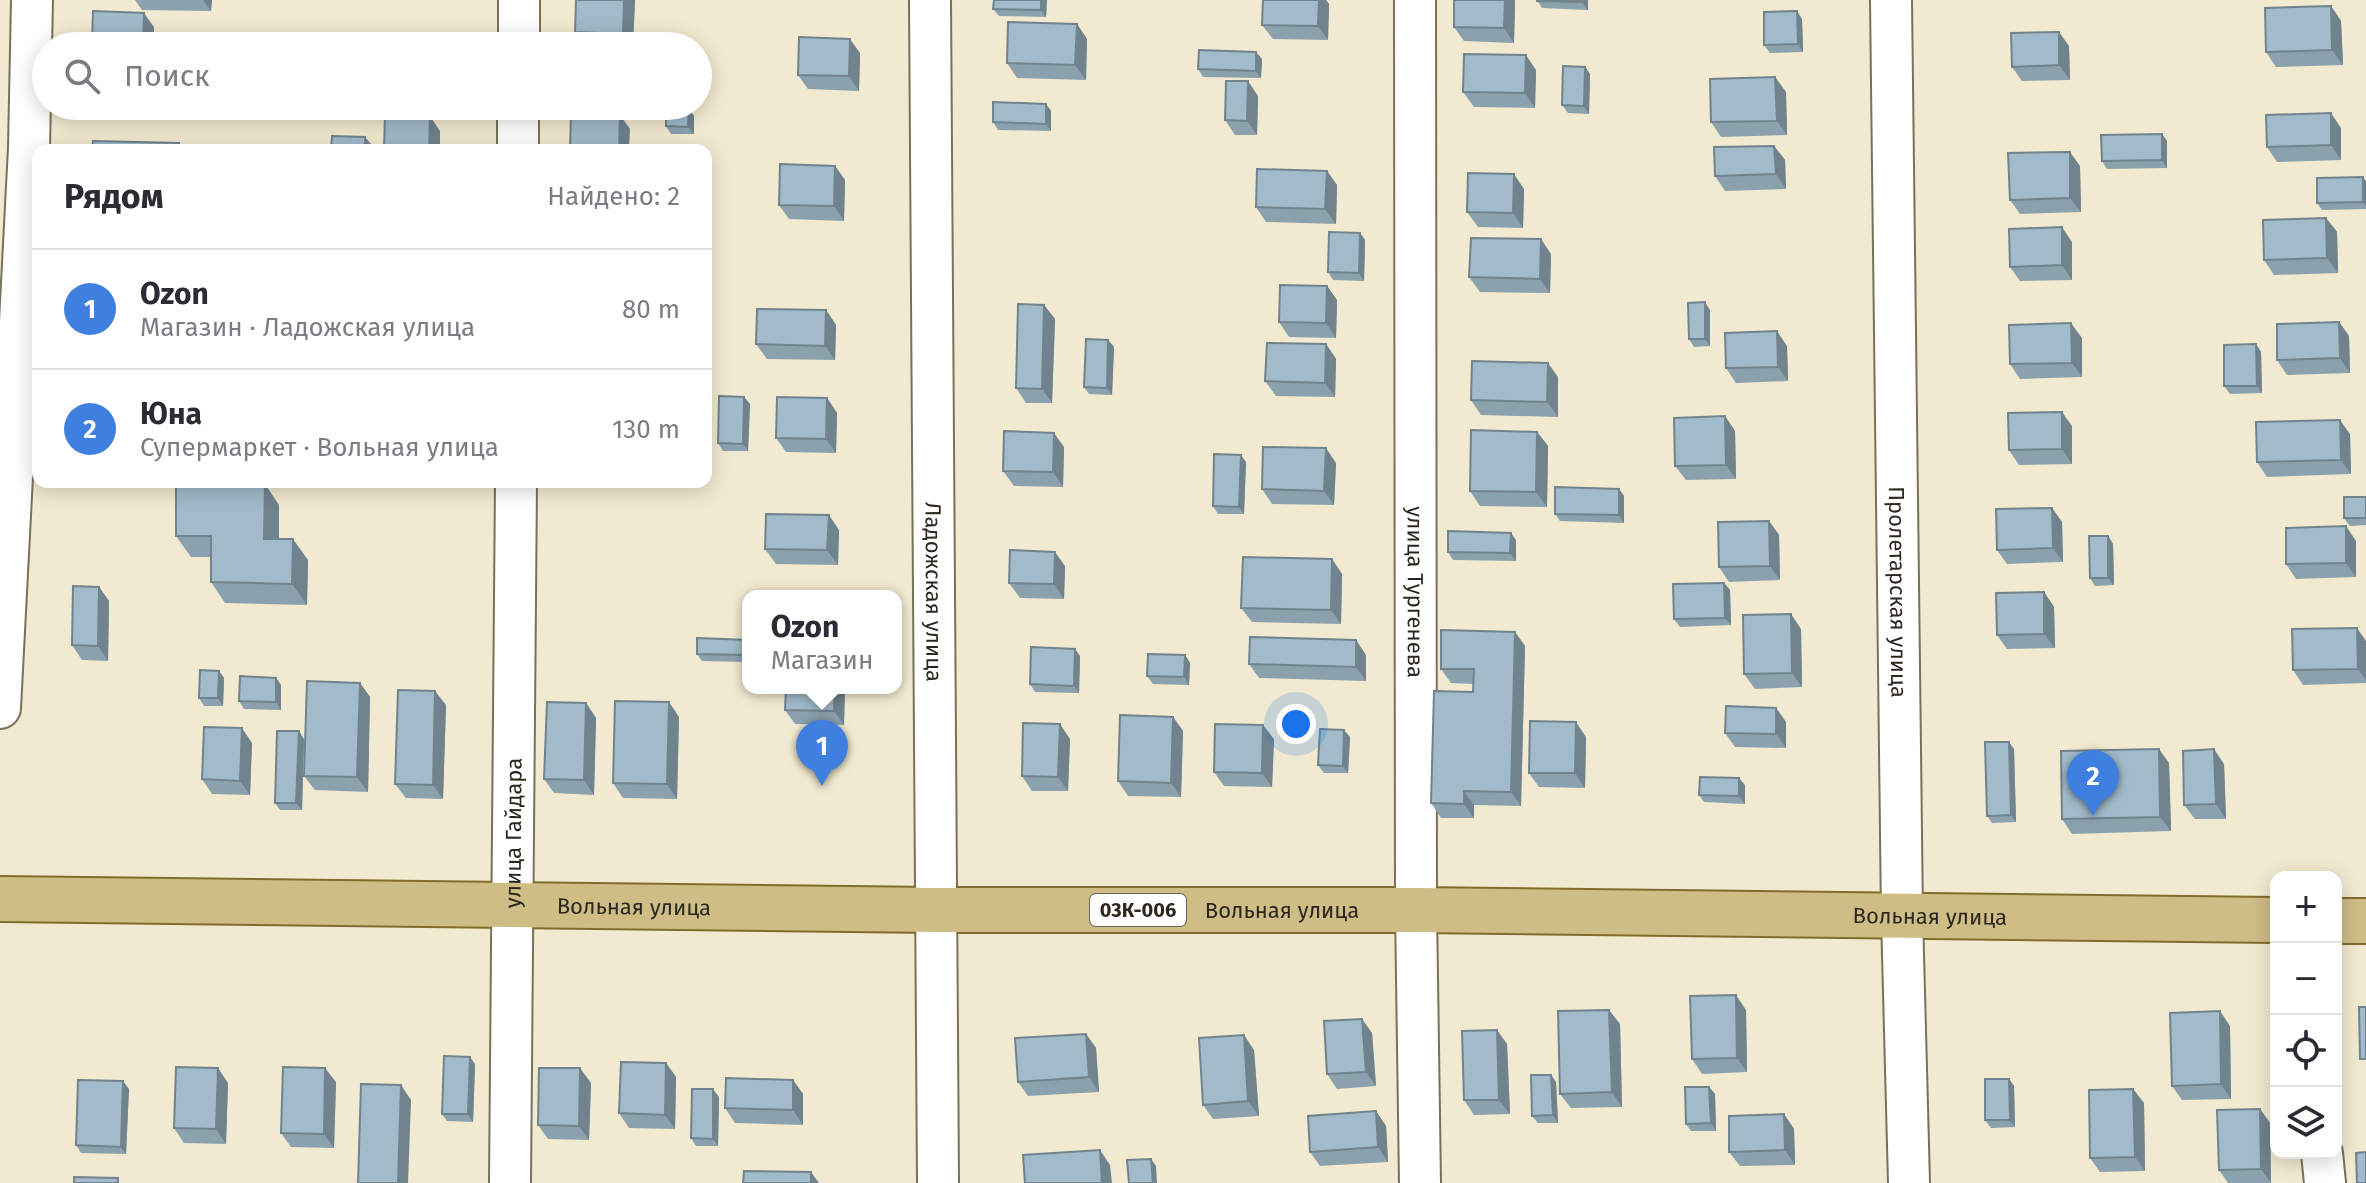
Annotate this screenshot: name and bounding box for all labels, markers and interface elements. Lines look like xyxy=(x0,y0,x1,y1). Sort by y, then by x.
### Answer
search box xyxy=(32,32,712,120)
icon: search xyxy=(60,54,104,98)
text: Поиск xyxy=(124,58,210,94)
text: Рядом xyxy=(64,176,163,217)
text: Найдено: 2 xyxy=(547,181,680,212)
text: Ozon xyxy=(140,276,209,312)
text: 1 xyxy=(84,294,96,325)
text: 80 m xyxy=(622,294,680,325)
text: Магазин · Ладожская улица xyxy=(140,312,475,343)
text: Юна xyxy=(140,396,202,432)
text: 2 xyxy=(83,414,97,445)
text: 130 m xyxy=(612,414,680,445)
text: Супермаркет · Вольная улица xyxy=(140,432,499,463)
street label: Пролетарская улица xyxy=(1883,486,1913,698)
street label: Ладожская улица xyxy=(920,502,948,682)
street label: улица Тургенева xyxy=(1402,506,1429,678)
popup xyxy=(742,590,902,694)
text: Ozon xyxy=(771,609,839,645)
text: Магазин xyxy=(771,645,873,676)
your location xyxy=(1276,704,1316,744)
pin: 1 xyxy=(796,720,848,786)
pin: 2 xyxy=(2067,750,2119,816)
street label: улица Гайдара xyxy=(499,758,527,908)
map controls xyxy=(2270,871,2342,1159)
button: + xyxy=(2270,871,2342,943)
street label: Вольная улица xyxy=(557,892,711,921)
road number: 03К-006 xyxy=(1090,894,1186,926)
street label: Вольная улица xyxy=(1205,897,1359,924)
street label: Вольная улица xyxy=(1853,902,2007,930)
button: − xyxy=(2270,943,2342,1015)
button: locate xyxy=(2270,1015,2342,1087)
button: layers xyxy=(2270,1087,2342,1159)

